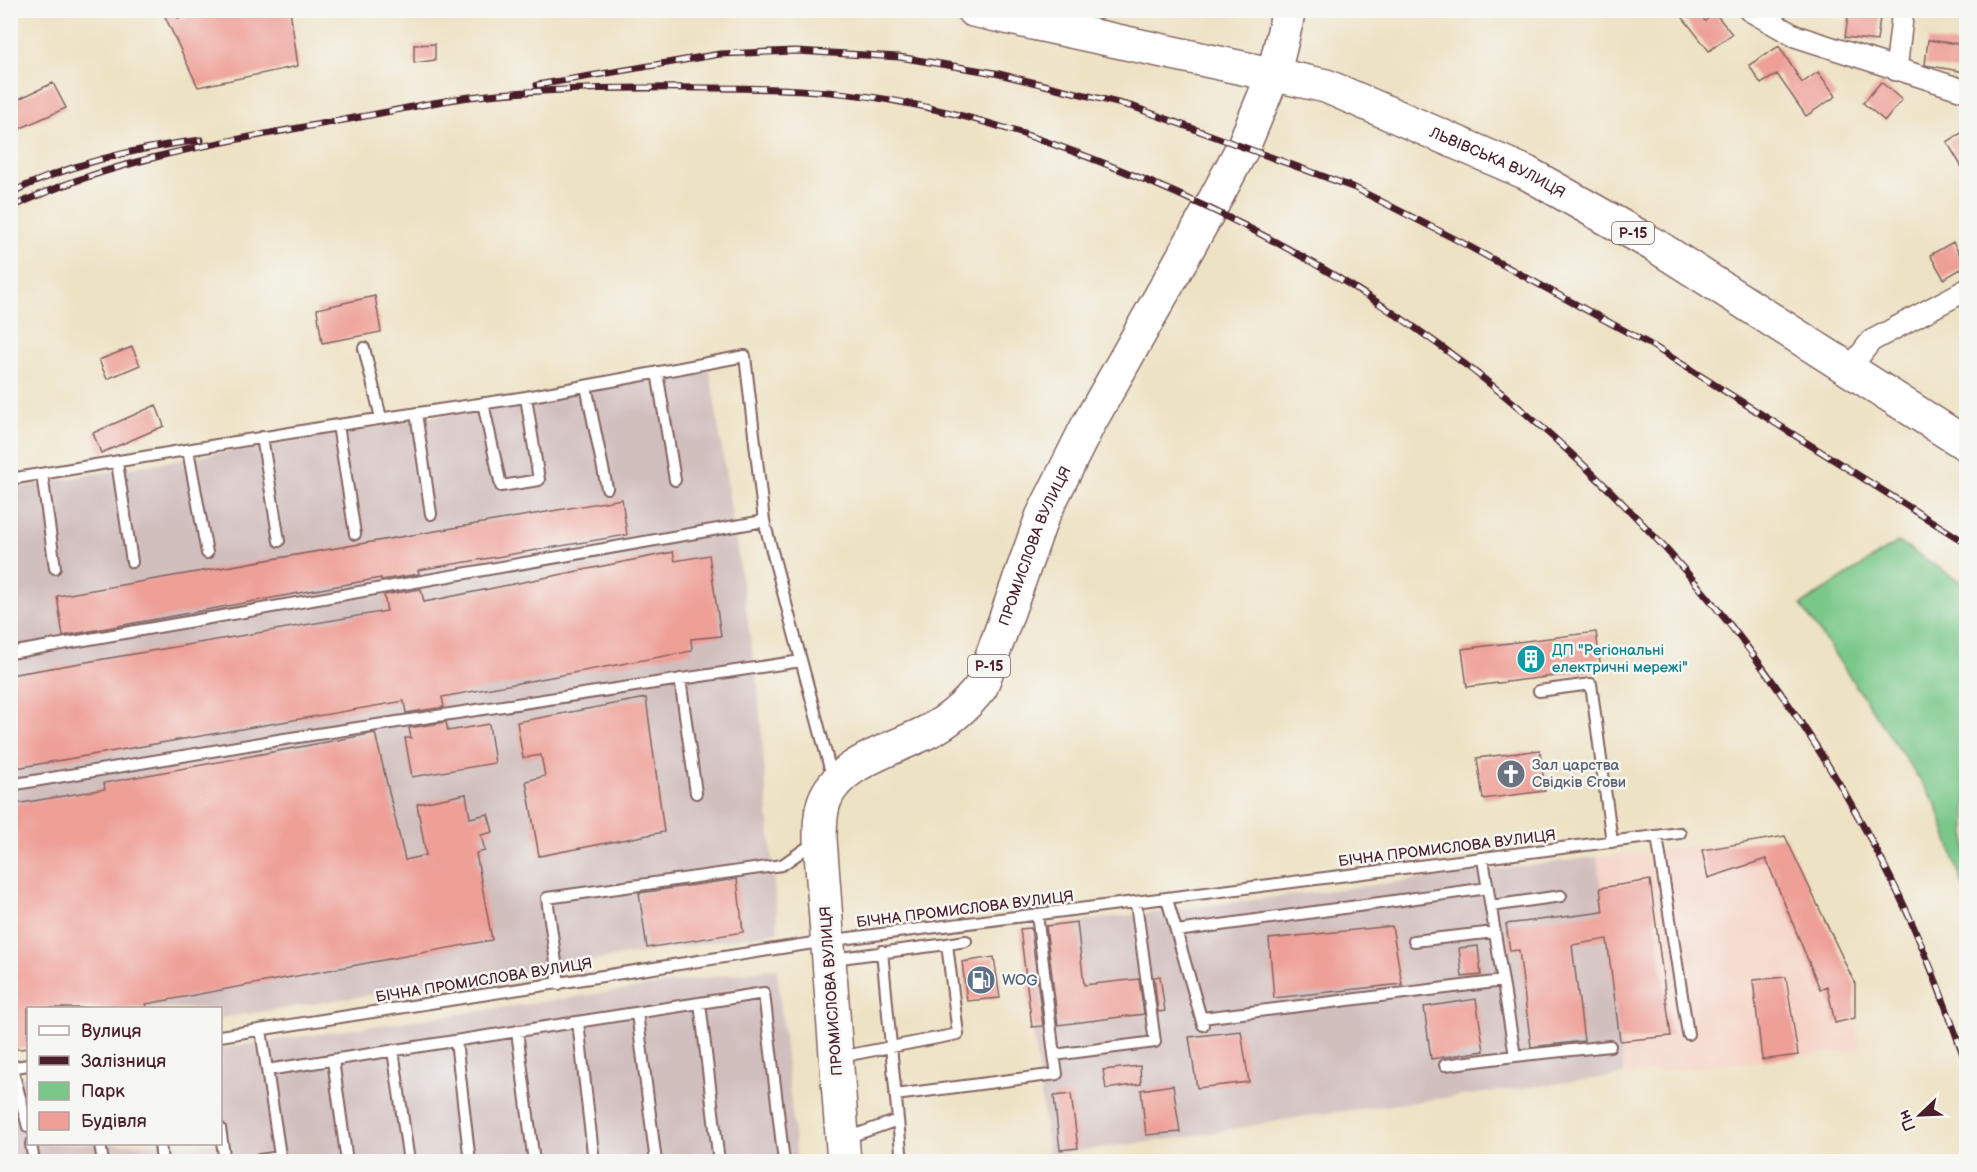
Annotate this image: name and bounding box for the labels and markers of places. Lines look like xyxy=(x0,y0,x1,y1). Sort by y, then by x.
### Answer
place label: ДП "Регіональні електричні мережі" xyxy=(1552,641,1688,677)
building icon: ДП "Регіональні електричні мережі" xyxy=(1515,643,1547,675)
place label: Зал царства Свідків Єгови xyxy=(1532,756,1626,792)
church icon: Зал царства Свідків Єгови xyxy=(1495,758,1527,790)
fuel station icon: WOG xyxy=(965,964,997,996)
place label: WOG xyxy=(1002,971,1038,990)

